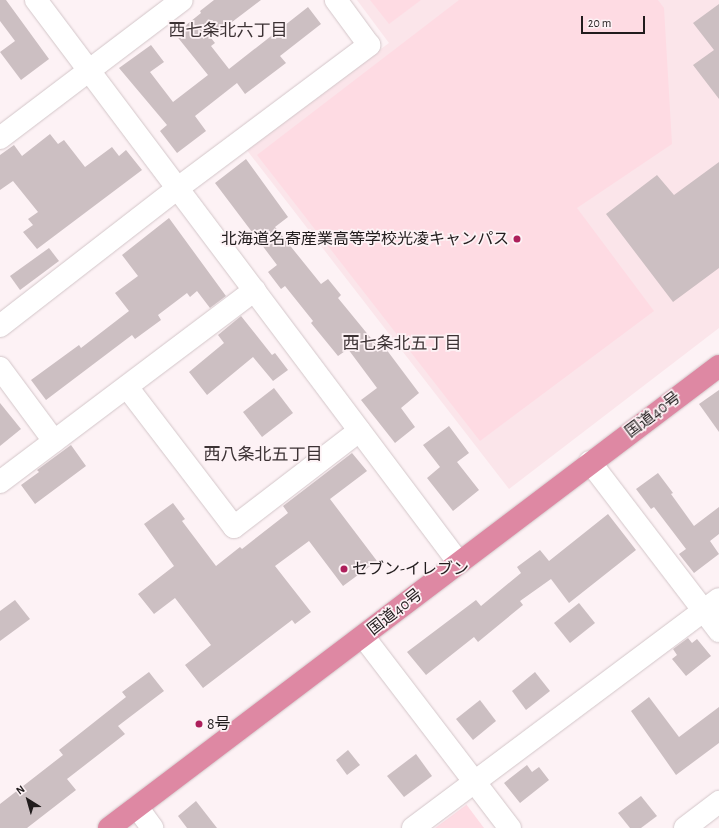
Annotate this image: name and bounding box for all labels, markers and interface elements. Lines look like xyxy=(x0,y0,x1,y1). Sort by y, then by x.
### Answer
scale bar xyxy=(583,8,647,34)
text: 20 m xyxy=(588,17,611,29)
district label: 西七条北六丁目 xyxy=(169,21,287,41)
place label: 北海道名寄産業高等学校光凌キャンパス xyxy=(221,229,509,249)
marker: 北海道名寄産業高等学校光凌キャンパス xyxy=(512,234,522,244)
district label: 西七条北五丁目 xyxy=(343,334,461,354)
street label: 国道40号 xyxy=(622,388,684,442)
district label: 西八条北五丁目 xyxy=(204,445,322,465)
place label: セブン-イレブン xyxy=(352,559,469,579)
marker: セブン-イレブン xyxy=(339,564,349,574)
street label: 国道40号 xyxy=(364,585,426,639)
place label: 8号 xyxy=(207,714,231,734)
marker: 8号 xyxy=(194,719,204,729)
north arrow xyxy=(8,780,48,820)
text: N xyxy=(14,783,27,797)

